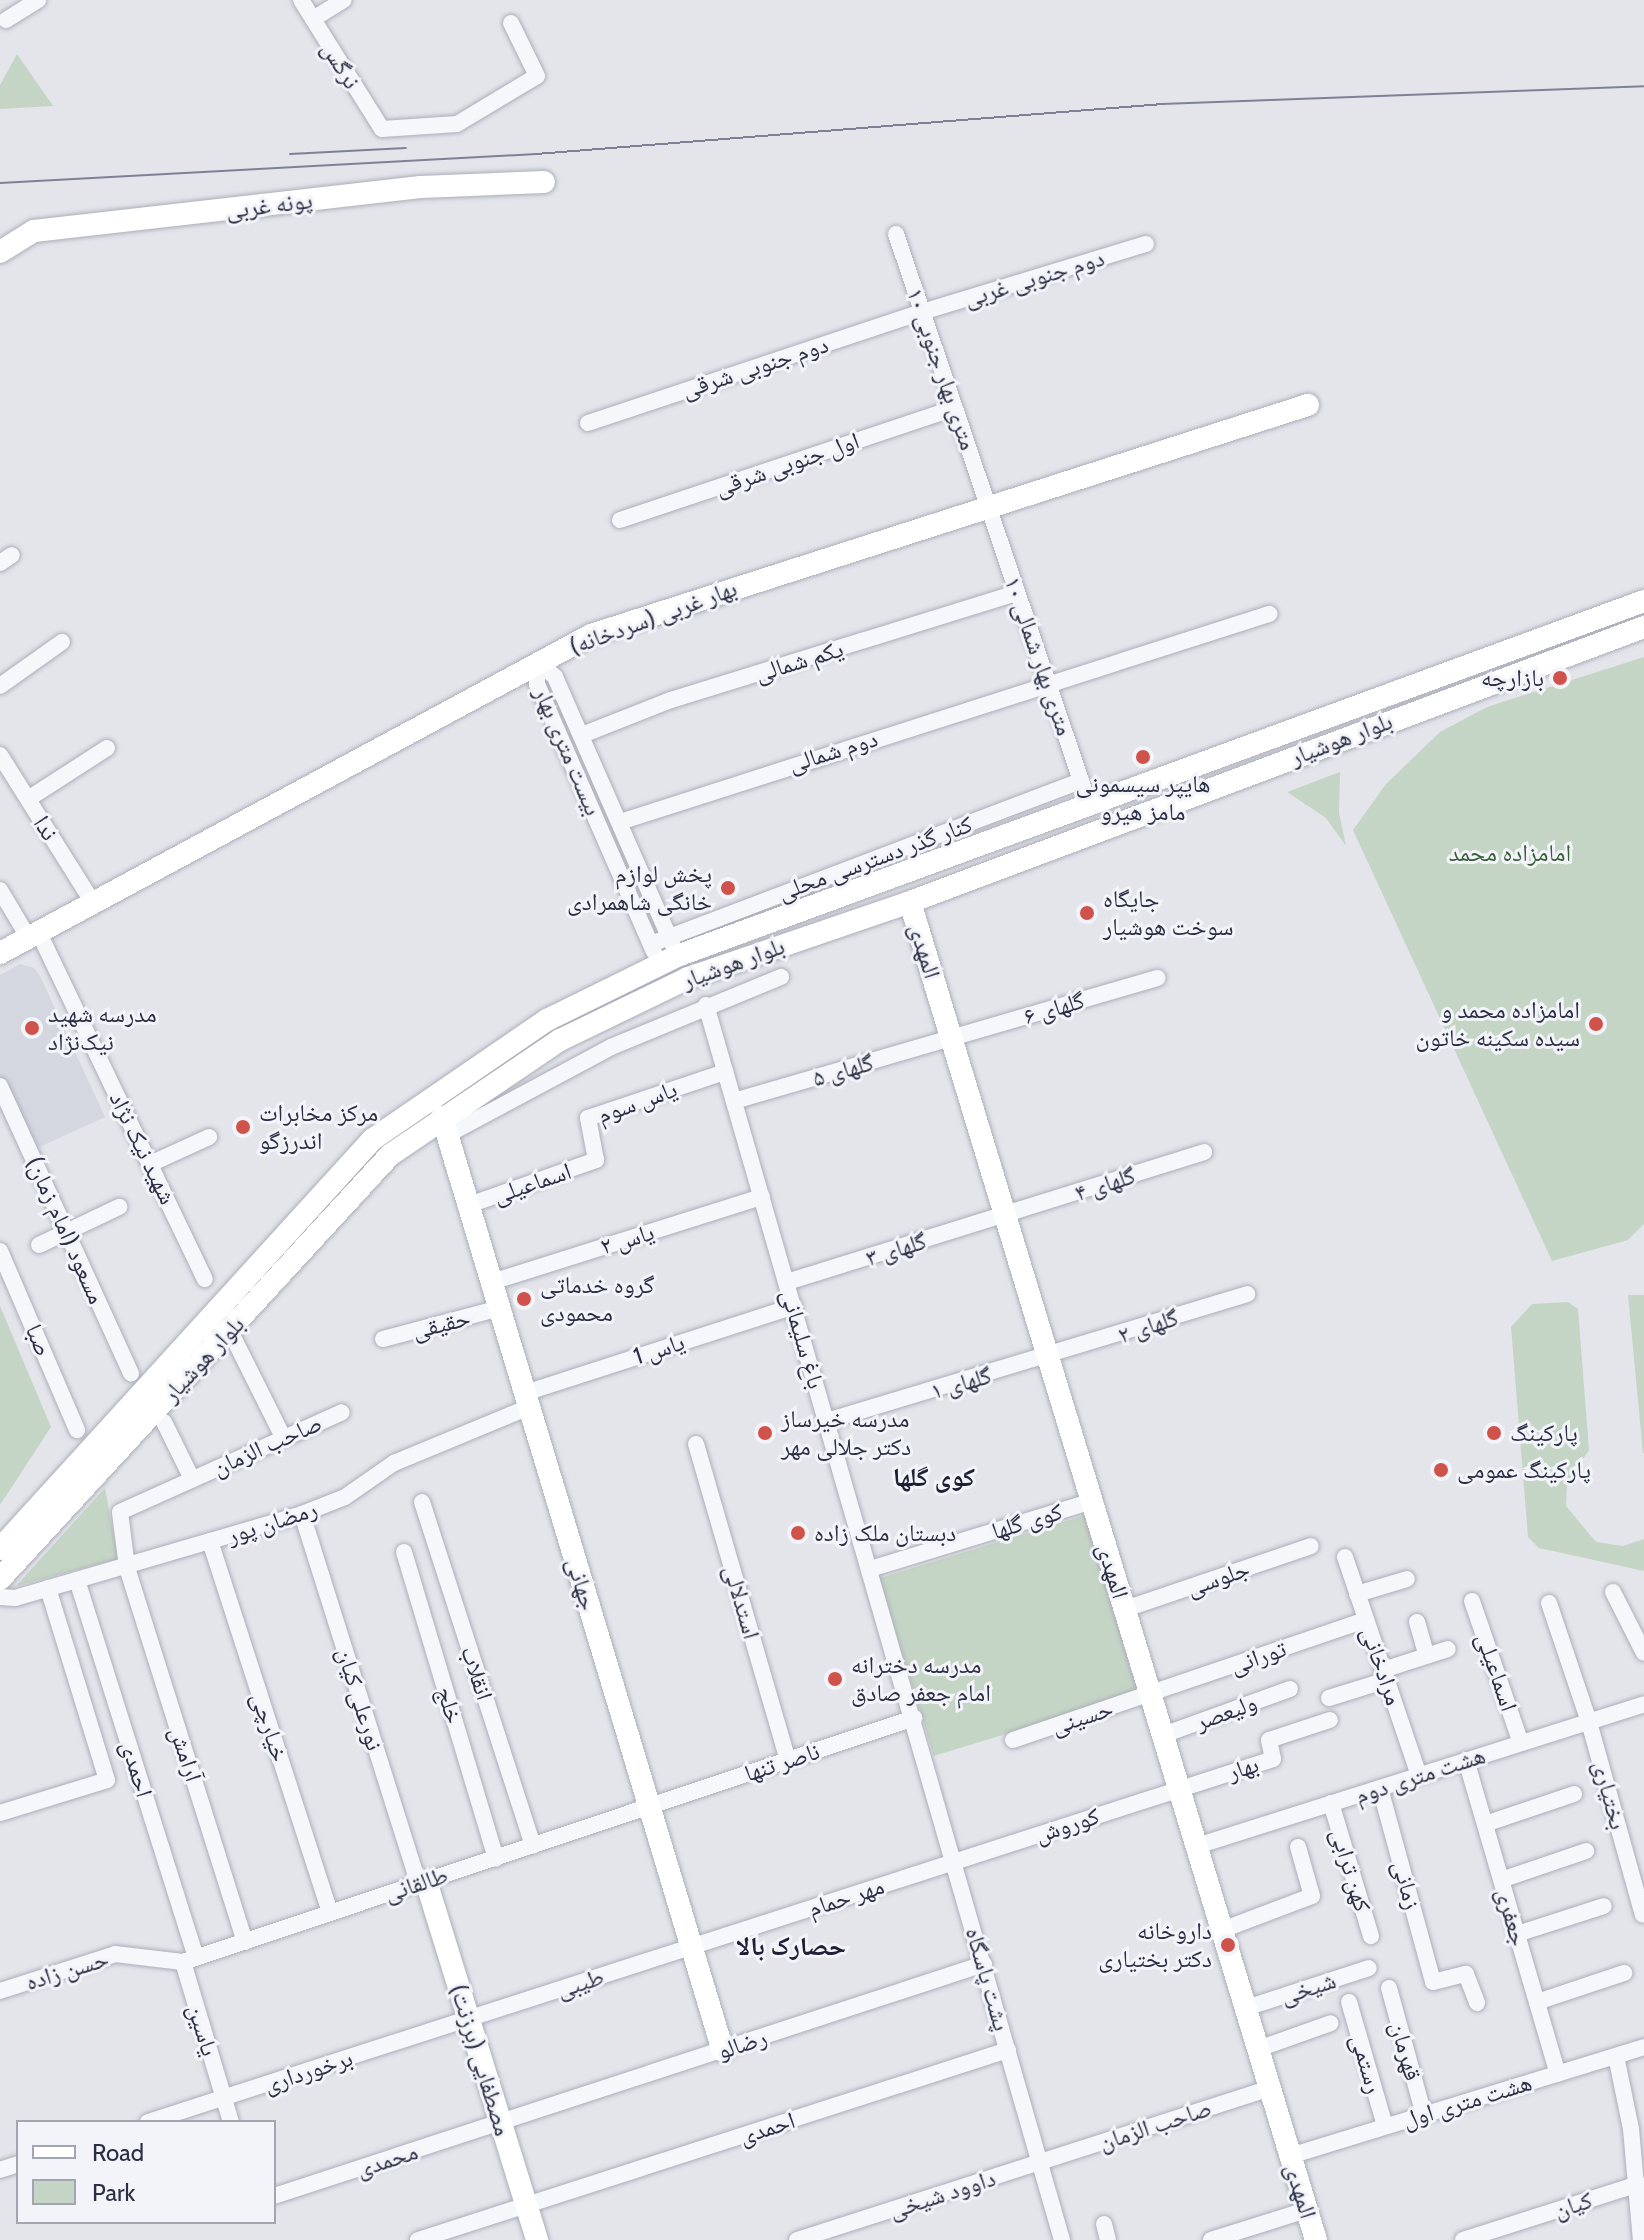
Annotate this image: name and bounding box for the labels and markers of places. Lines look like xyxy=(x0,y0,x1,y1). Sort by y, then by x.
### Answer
place label: بازارچه xyxy=(1481,664,1544,692)
marker: بازارچه xyxy=(1551,669,1569,687)
marker: هایپر سیسمونی مامز هیرو xyxy=(1134,748,1152,766)
place label: هایپر سیسمونی مامز هیرو xyxy=(1076,770,1210,826)
place label: پخش لوازم خانگی شاهمرادی xyxy=(567,860,712,916)
marker: پخش لوازم خانگی شاهمرادی xyxy=(719,879,737,897)
place label: جایگاه سوخت هوشیار xyxy=(1103,885,1233,941)
marker: جایگاه سوخت هوشیار xyxy=(1078,904,1096,922)
place label: امامزاده محمد و سیده سکینه خاتون xyxy=(1415,996,1580,1052)
place label: مدرسه شهید نیک‌نژاد xyxy=(48,1000,157,1056)
marker: امامزاده محمد و سیده سکینه خاتون xyxy=(1587,1015,1605,1033)
marker: مدرسه شهید نیک‌نژاد xyxy=(23,1019,41,1037)
place label: مرکز مخابرات اندرزگو xyxy=(259,1099,378,1155)
marker: مرکز مخابرات اندرزگو xyxy=(234,1118,252,1136)
place label: گروه خدماتی محمودی xyxy=(540,1271,654,1327)
marker: گروه خدماتی محمودی xyxy=(515,1290,533,1308)
place label: مدرسه خیرساز دکتر جلالی مهر xyxy=(781,1405,911,1461)
place label: پارکینگ xyxy=(1510,1419,1578,1447)
marker: مدرسه خیرساز دکتر جلالی مهر xyxy=(756,1424,774,1442)
marker: پارکینگ xyxy=(1485,1424,1503,1442)
place label: پارکینگ عمومی xyxy=(1457,1456,1591,1484)
marker: پارکینگ عمومی xyxy=(1432,1461,1450,1479)
place label: دبستان ملک زاده xyxy=(814,1519,956,1547)
marker: دبستان ملک زاده xyxy=(789,1524,807,1542)
place label: مدرسه دخترانه امام جعفر صادق xyxy=(851,1651,991,1707)
marker: مدرسه دخترانه امام جعفر صادق xyxy=(826,1670,844,1688)
place label: داروخانه دکتر بختیاری xyxy=(1098,1917,1212,1973)
marker: داروخانه دکتر بختیاری xyxy=(1219,1936,1237,1954)

